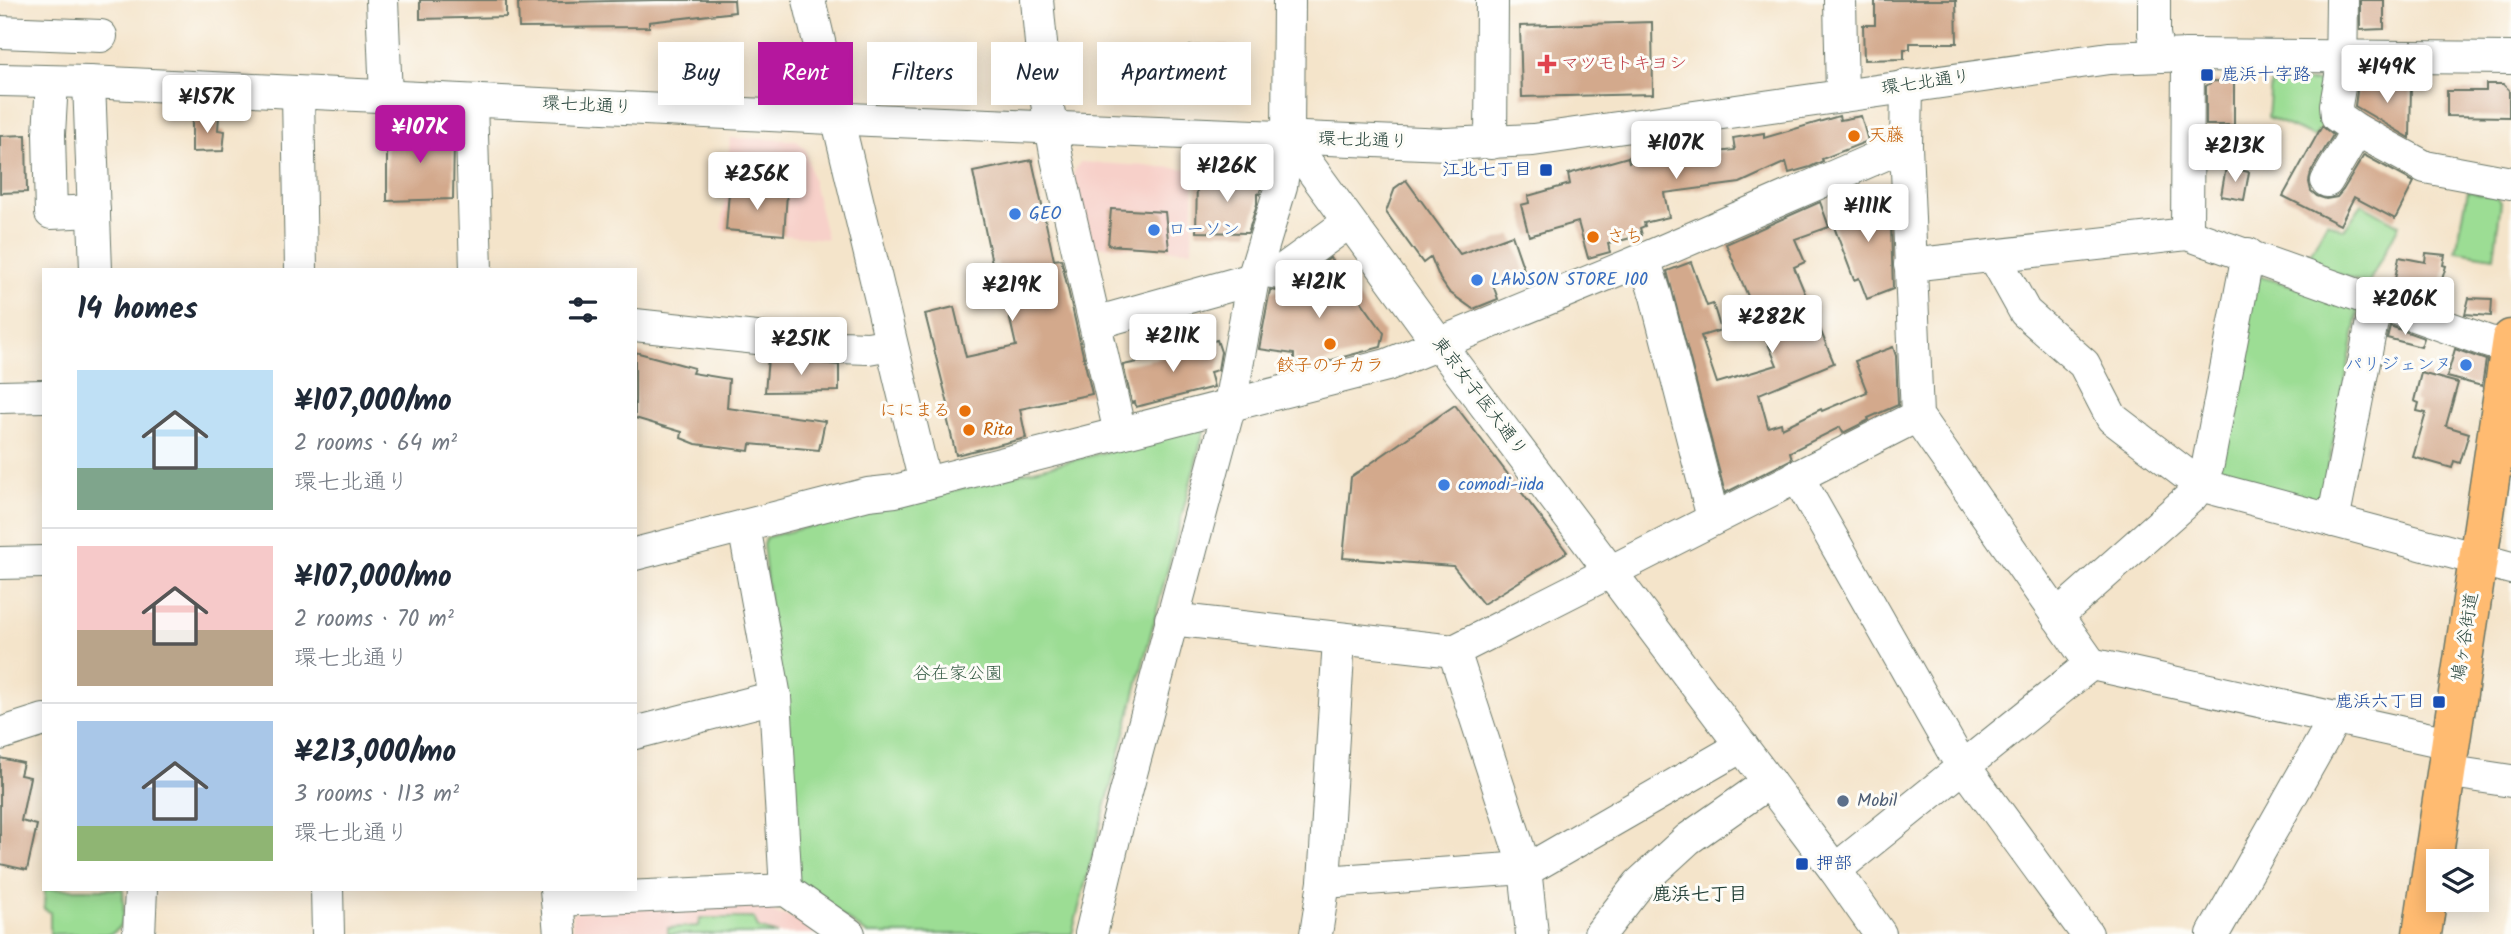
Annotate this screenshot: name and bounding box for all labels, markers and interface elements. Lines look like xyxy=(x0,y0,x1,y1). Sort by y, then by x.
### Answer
chip: Buy xyxy=(658,42,744,105)
chip: Rent xyxy=(758,42,853,105)
chip: Filters xyxy=(867,42,977,105)
chip: New xyxy=(991,42,1083,105)
chip: Apartment xyxy=(1097,42,1251,105)
pin: ¥149K xyxy=(2338,46,2436,105)
place label: マツモトキヨシ xyxy=(1561,50,1687,79)
text: ¥149K xyxy=(2357,50,2417,86)
marker: マツモトキヨシ xyxy=(1539,56,1555,72)
place label: 鹿浜十字路 xyxy=(2221,61,2311,90)
street label: 環七北通り xyxy=(1879,62,1973,104)
marker: 鹿浜十字路 xyxy=(2199,67,2215,83)
pin: ¥157K xyxy=(158,76,256,135)
text: ¥157K xyxy=(178,80,236,116)
street label: 環七北通り xyxy=(541,89,633,123)
pin: ¥107K xyxy=(371,106,469,165)
text: ¥107K xyxy=(391,110,449,146)
pin: ¥107K xyxy=(1627,122,1725,181)
place label: 天藤 xyxy=(1868,122,1904,151)
pin: ¥213K xyxy=(2186,124,2284,184)
street label: 環七北通り xyxy=(1318,125,1408,157)
text: ¥107K xyxy=(1647,126,1705,162)
marker: 天藤 xyxy=(1846,128,1862,144)
text: ¥213K xyxy=(2205,129,2265,165)
pin: ¥126K xyxy=(1178,144,1276,204)
text: ¥126K xyxy=(1197,149,1257,185)
pin: ¥256K xyxy=(708,152,806,212)
place label: 江北七丁目 xyxy=(1442,156,1532,185)
text: ¥256K xyxy=(724,157,790,193)
marker: 江北七丁目 xyxy=(1538,162,1554,178)
pin: ¥111K xyxy=(1819,184,1917,244)
text: ¥111K xyxy=(1844,189,1892,225)
place label: GEO xyxy=(1029,200,1062,229)
marker: GEO xyxy=(1007,206,1023,222)
place label: ローソン xyxy=(1168,216,1240,245)
marker: ローソン xyxy=(1146,222,1162,238)
place label: さち xyxy=(1607,223,1643,252)
marker: さち xyxy=(1585,229,1601,245)
pin: ¥121K xyxy=(1270,260,1368,320)
pin: ¥219K xyxy=(963,264,1061,323)
text: ¥121K xyxy=(1291,265,1347,301)
place label: LAWSON STORE 100 xyxy=(1491,266,1648,295)
text: ¥219K xyxy=(982,268,1042,304)
marker: LAWSON STORE 100 xyxy=(1469,272,1485,288)
pin: ¥206K xyxy=(2356,278,2454,337)
text: ¥206K xyxy=(2372,282,2438,318)
text: 14 homes xyxy=(77,286,198,334)
icon: filters xyxy=(564,291,602,329)
pin: ¥282K xyxy=(1723,296,1821,355)
text: ¥282K xyxy=(1738,300,1806,336)
pin: ¥211K xyxy=(1124,314,1222,374)
pin: ¥251K xyxy=(752,318,850,377)
text: ¥211K xyxy=(1145,319,1201,355)
text: ¥251K xyxy=(771,322,831,358)
street label: 東京女子医大通り xyxy=(1424,331,1534,463)
marker: 餃子のチカラ xyxy=(1322,336,1338,352)
place label: パリジェンヌ xyxy=(2345,351,2452,380)
place label: 餃子のチカラ xyxy=(1276,352,1384,381)
marker: パリジェンヌ xyxy=(2458,357,2474,373)
text: ¥107,000/mo xyxy=(294,378,452,426)
place label: ににまる xyxy=(879,397,951,426)
icon: home xyxy=(133,398,217,482)
marker: ににまる xyxy=(957,403,973,419)
place label: Rita xyxy=(983,416,1013,445)
marker: Rita xyxy=(961,422,977,438)
text: 2 rooms · 64 m² xyxy=(294,426,457,462)
text: 環七北通り xyxy=(294,465,409,501)
place label: comodi-iida xyxy=(1458,471,1544,500)
marker: comodi-iida xyxy=(1436,477,1452,493)
text: ¥107,000/mo xyxy=(294,554,452,602)
icon: home xyxy=(133,574,217,658)
street label: 鳩ヶ谷街道 xyxy=(2445,590,2487,684)
text: 2 rooms · 70 m² xyxy=(294,602,454,638)
text: 環七北通り xyxy=(294,641,409,677)
park label: 谷在家公園 xyxy=(913,660,1003,689)
place label: 鹿浜六丁目 xyxy=(2335,688,2425,717)
marker: 鹿浜六丁目 xyxy=(2431,694,2447,710)
text: ¥213,000/mo xyxy=(294,729,456,777)
icon: home xyxy=(133,749,217,833)
text: 3 rooms · 113 m² xyxy=(294,777,459,813)
place label: Mobil xyxy=(1857,787,1898,816)
marker: Mobil xyxy=(1835,793,1851,809)
text: 環七北通り xyxy=(294,816,409,852)
map controls xyxy=(2426,849,2489,912)
button: layers xyxy=(2426,849,2489,912)
place label: 押部 xyxy=(1816,850,1852,879)
marker: 押部 xyxy=(1794,856,1810,872)
district label: 鹿浜七丁目 xyxy=(1652,880,1748,910)

